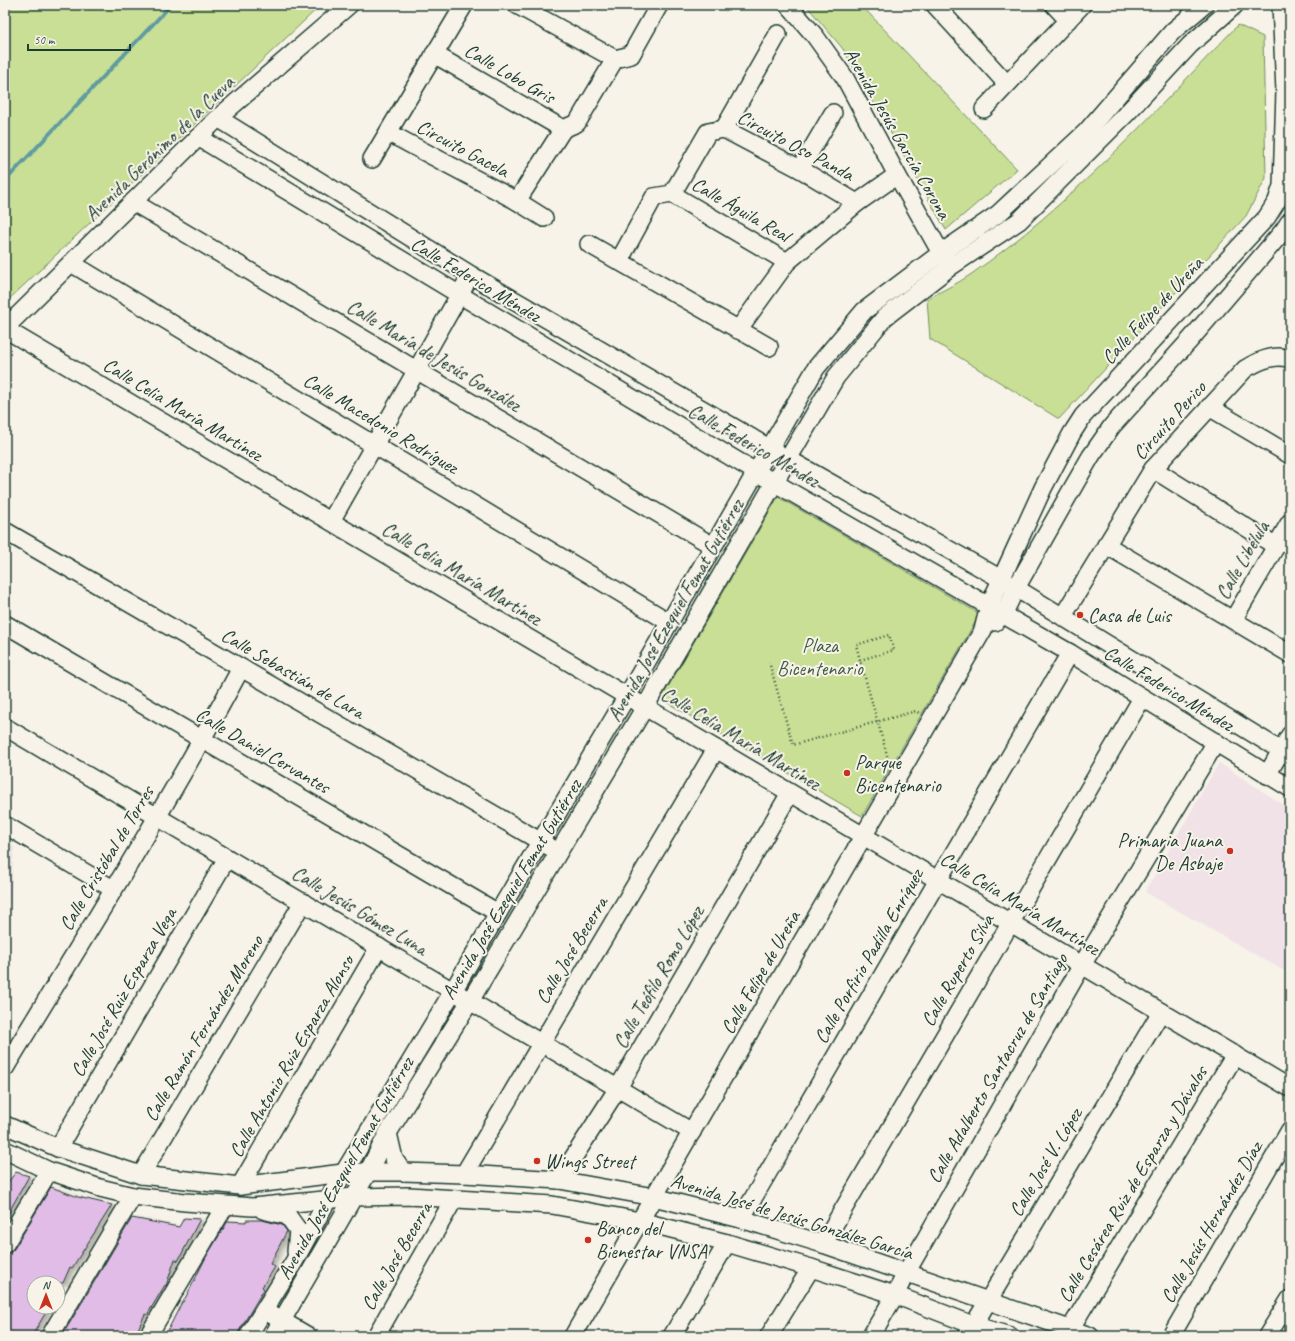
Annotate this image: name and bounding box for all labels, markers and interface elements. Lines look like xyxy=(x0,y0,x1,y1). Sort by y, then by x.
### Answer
scale bar xyxy=(28,26,130,52)
text: 50 m xyxy=(34,32,56,48)
street label: Calle Lobo Gris xyxy=(460,38,561,110)
street label: Avenida Jesús García Corona xyxy=(838,43,958,225)
street label: Avenida Gerónimo de la Cueva xyxy=(79,69,240,226)
street label: Circuito Oso Panda xyxy=(733,104,859,187)
street label: Circuito Gacela xyxy=(413,114,514,184)
street label: Calle Águila Real xyxy=(687,171,798,249)
street label: Calle Federico Méndez xyxy=(406,231,547,329)
street label: Calle Felipe de Ureña xyxy=(1096,250,1210,369)
street label: Calle María de Jesús González xyxy=(342,294,527,418)
street label: Calle Celia María Martínez xyxy=(99,352,268,468)
street label: Calle Macedonio Rodríguez xyxy=(299,367,464,480)
street label: Circuito Perico xyxy=(1127,375,1212,465)
street label: Calle Federico Méndez xyxy=(684,398,825,494)
street label: Avenida José Ezequiel Femat Gutiérrez xyxy=(601,493,750,726)
street label: Calle Libélula xyxy=(1210,515,1276,604)
street label: Calle Celia María Martínez xyxy=(378,516,547,632)
place label: Casa de Luis xyxy=(1088,603,1173,628)
marker: Casa de Luis xyxy=(1075,610,1085,620)
street label: Calle Sebastián de Lara xyxy=(217,622,370,725)
park label: Plaza Bicentenario xyxy=(777,633,864,681)
street label: Calle Federico Méndez xyxy=(1099,640,1240,738)
street label: Calle Celia María Martínez xyxy=(657,681,826,797)
street label: Calle Daniel Cervantes xyxy=(191,702,336,800)
place label: Parque Bicentenario xyxy=(855,750,942,798)
marker: Parque Bicentenario xyxy=(842,768,852,778)
street label: Avenida José Ezequiel Femat Gutiérrez xyxy=(436,773,588,1004)
street label: Calle Cristóbal de Torres xyxy=(53,780,161,935)
place label: Primaria Juana De Asbaje xyxy=(1117,828,1223,876)
street label: Calle Celia María Martínez xyxy=(936,846,1105,962)
marker: Primaria Juana De Asbaje xyxy=(1225,846,1235,856)
street label: Calle Jesús Gómez Luna xyxy=(287,860,434,962)
street label: Calle Porfirio Padilla Enríquez xyxy=(808,863,930,1048)
street label: Calle José Becerra xyxy=(530,891,614,1008)
street label: Calle Teófilo Romo López xyxy=(608,900,710,1053)
street label: Calle José Ruiz Esparza Vega xyxy=(65,902,183,1081)
street label: Calle Felipe de Ureña xyxy=(715,905,806,1038)
street label: Calle Ruperto Silva xyxy=(915,909,1000,1031)
street label: Calle Ramón Fernández Moreno xyxy=(138,930,269,1126)
street label: Calle Adalberto Santacruz de Santiago xyxy=(921,948,1074,1188)
street label: Calle Antonio Ruiz Esparza Alonso xyxy=(223,949,361,1162)
street label: Avenida José Ezequiel Femat Gutiérrez xyxy=(271,1051,420,1284)
street label: Calle Cesárea Ruiz de Esparza y Dávalos xyxy=(1052,1060,1214,1307)
street label: Calle José V. López xyxy=(1003,1102,1088,1221)
street label: Calle Jesús Hernández Díaz xyxy=(1155,1135,1269,1307)
place label: Wings Street xyxy=(545,1149,638,1174)
marker: Wings Street xyxy=(532,1156,542,1166)
street label: Avenida José de Jesús González García xyxy=(668,1168,917,1266)
street label: Calle José Becerra xyxy=(355,1196,438,1315)
place label: Banco del Bienestar VNSA xyxy=(596,1216,708,1264)
marker: Banco del Bienestar VNSA xyxy=(583,1235,593,1245)
north arrow xyxy=(26,1275,66,1315)
text: N xyxy=(43,1278,52,1292)

